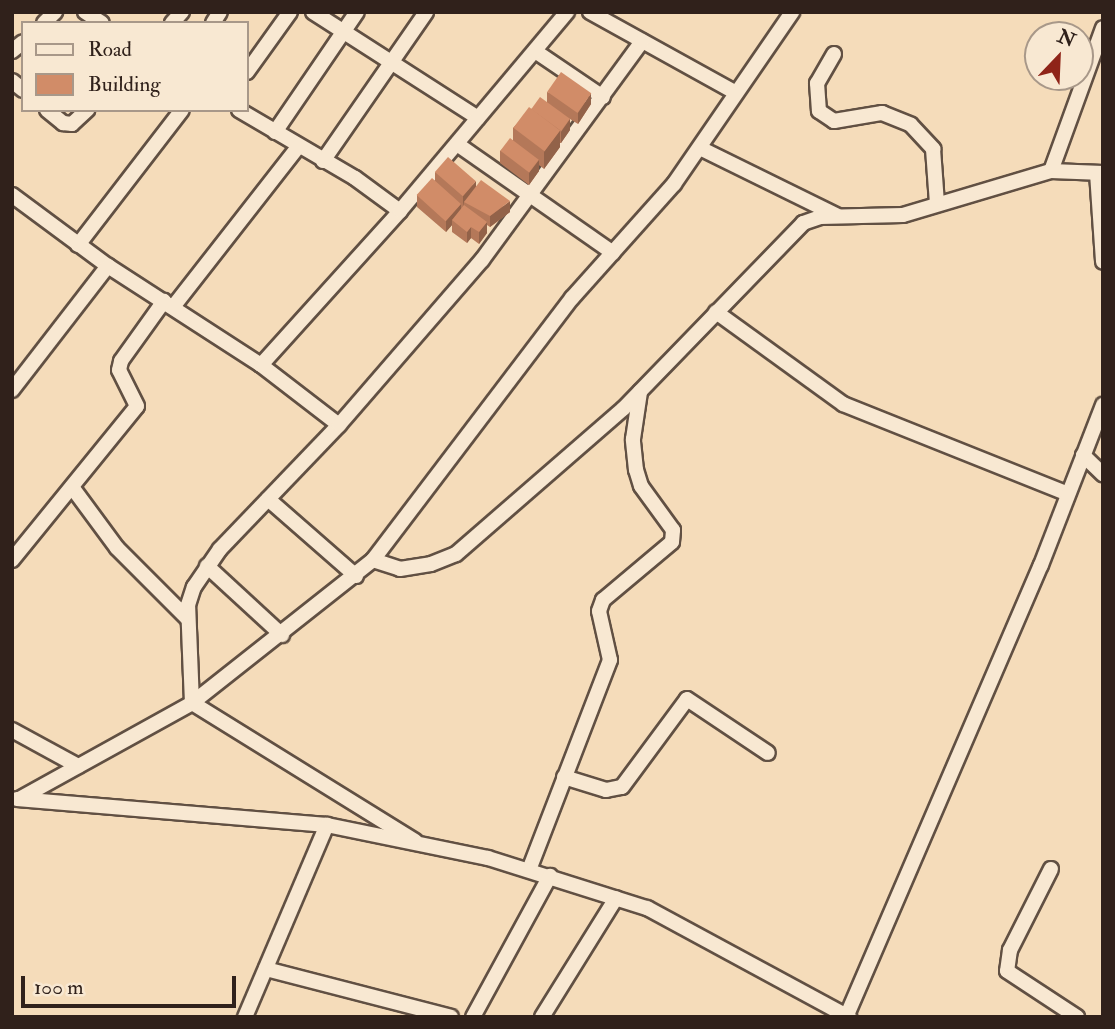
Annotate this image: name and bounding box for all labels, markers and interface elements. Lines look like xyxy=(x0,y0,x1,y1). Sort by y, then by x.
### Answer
legend xyxy=(21,21,248,112)
north arrow xyxy=(1024,21,1094,91)
text: N xyxy=(1054,24,1079,53)
text: Road xyxy=(88,36,132,63)
text: Building xyxy=(88,71,161,98)
scale bar xyxy=(24,962,240,1006)
text: 100 m xyxy=(34,974,84,1001)

